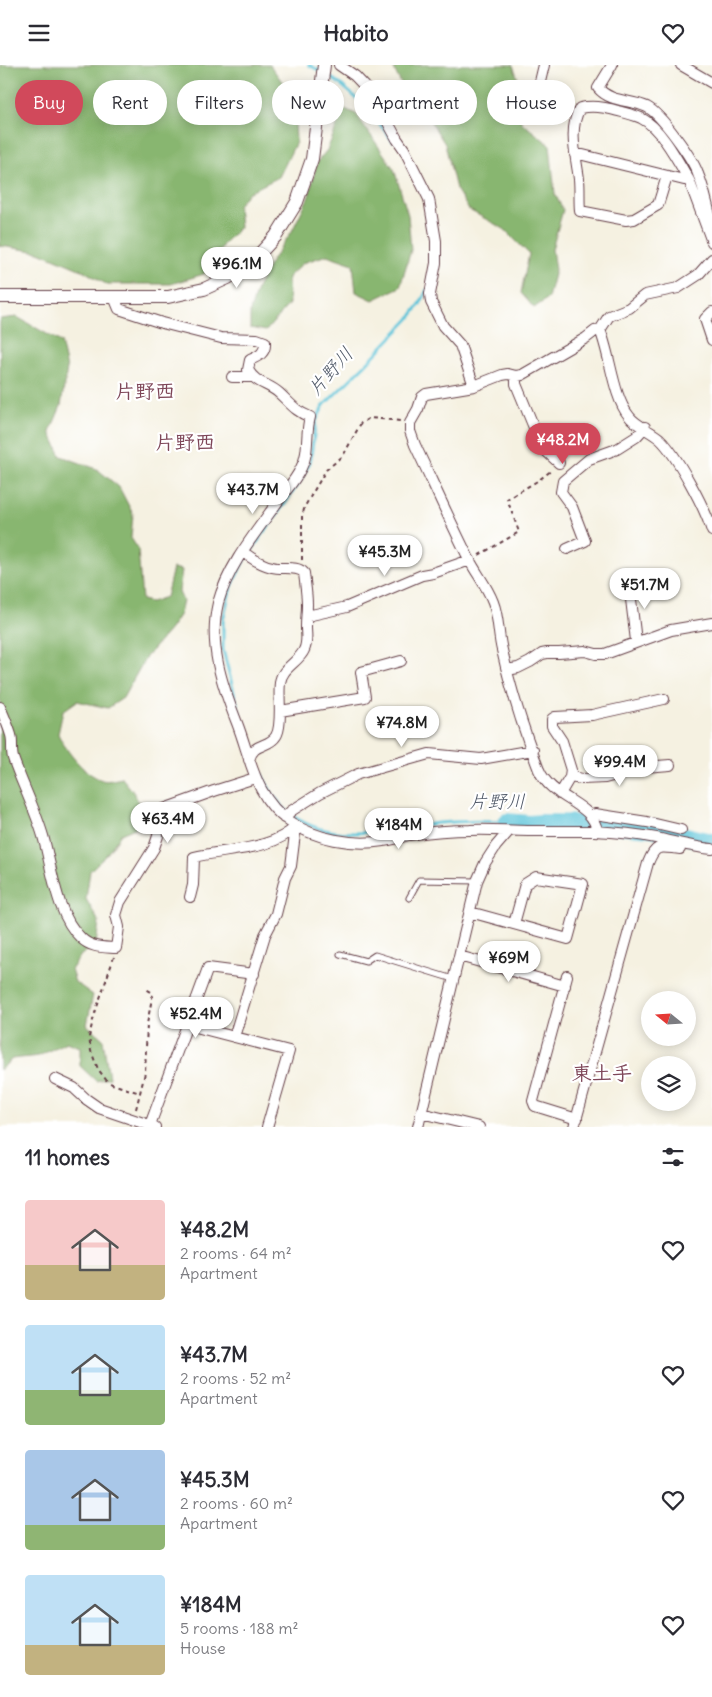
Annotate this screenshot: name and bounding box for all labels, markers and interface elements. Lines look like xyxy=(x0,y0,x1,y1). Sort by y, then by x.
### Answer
icon: menu xyxy=(25,19,53,47)
text: Habito xyxy=(323,19,389,47)
icon: heart xyxy=(659,19,687,47)
chip: Buy xyxy=(15,80,83,125)
chip: Rent xyxy=(93,80,167,125)
chip: Filters xyxy=(177,80,262,125)
chip: New xyxy=(272,80,344,125)
chip: Apartment xyxy=(354,80,477,125)
chip: House xyxy=(487,80,575,125)
pin: ¥96.1M xyxy=(196,247,278,289)
text: ¥96.1M xyxy=(212,253,262,273)
water label: 片野川 xyxy=(302,342,358,400)
district label: 片野西 xyxy=(115,378,175,403)
pin: ¥48.2M xyxy=(522,423,604,465)
district label: 片野西 xyxy=(155,429,215,454)
text: ¥48.2M xyxy=(537,429,589,449)
pin: ¥43.7M xyxy=(212,473,294,515)
text: ¥43.7M xyxy=(227,479,279,499)
pin: ¥45.3M xyxy=(344,535,426,577)
text: ¥45.3M xyxy=(358,541,412,561)
pin: ¥51.7M xyxy=(604,567,686,610)
text: ¥51.7M xyxy=(620,574,670,594)
pin: ¥74.8M xyxy=(361,705,443,748)
text: ¥74.8M xyxy=(376,712,428,732)
pin: ¥99.4M xyxy=(579,745,661,787)
text: ¥99.4M xyxy=(594,751,646,771)
water label: 片野川 xyxy=(468,789,526,813)
pin: ¥63.4M xyxy=(127,801,209,844)
pin: ¥184M xyxy=(364,807,434,850)
text: ¥63.4M xyxy=(142,808,194,828)
text: ¥184M xyxy=(375,814,423,834)
pin: ¥69M xyxy=(479,941,539,983)
text: ¥69M xyxy=(489,947,529,967)
north arrow xyxy=(641,991,696,1046)
map controls xyxy=(641,991,696,1111)
pin: ¥52.4M xyxy=(155,997,237,1039)
text: ¥52.4M xyxy=(170,1003,222,1023)
button: layers xyxy=(641,1056,696,1111)
district label: 東土手 xyxy=(572,1060,632,1085)
icon: filters xyxy=(659,1143,687,1171)
text: 11 homes xyxy=(25,1144,110,1171)
text: ¥48.2M xyxy=(180,1216,249,1243)
icon: home xyxy=(65,1220,125,1280)
icon: heart xyxy=(659,1236,687,1264)
text: 2 rooms · 64 m² xyxy=(180,1243,292,1263)
text: Apartment xyxy=(180,1263,258,1283)
text: ¥43.7M xyxy=(180,1341,248,1368)
icon: home xyxy=(65,1345,125,1405)
icon: heart xyxy=(659,1361,687,1389)
text: 2 rooms · 52 m² xyxy=(180,1368,291,1388)
text: Apartment xyxy=(180,1388,258,1408)
text: ¥45.3M xyxy=(180,1466,250,1493)
icon: home xyxy=(65,1470,125,1530)
icon: heart xyxy=(659,1486,687,1514)
text: 2 rooms · 60 m² xyxy=(180,1493,293,1513)
text: Apartment xyxy=(180,1513,258,1533)
text: ¥184M xyxy=(180,1591,242,1618)
icon: home xyxy=(65,1595,125,1655)
icon: heart xyxy=(659,1611,687,1639)
text: 5 rooms · 188 m² xyxy=(180,1618,298,1638)
text: House xyxy=(180,1638,226,1658)

